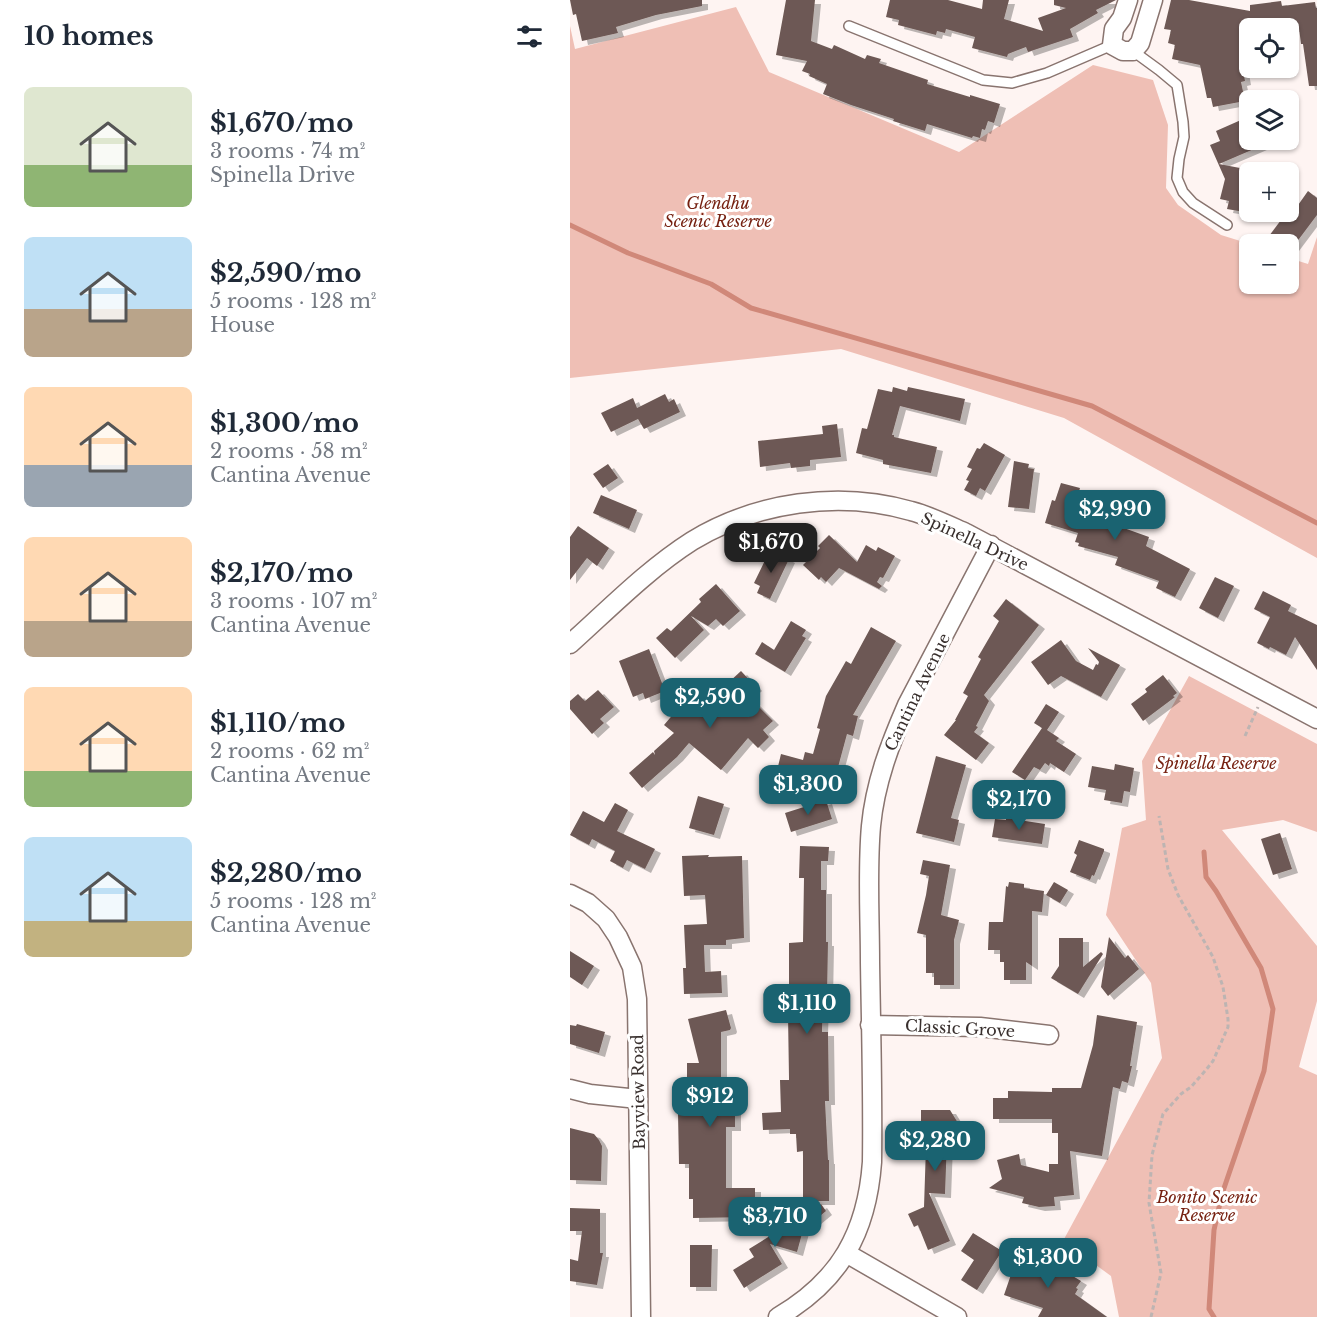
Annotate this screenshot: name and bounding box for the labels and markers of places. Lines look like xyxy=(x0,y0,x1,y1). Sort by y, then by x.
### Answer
pin: $2,990 xyxy=(1066,490,1164,541)
pin: $1,670 xyxy=(722,523,820,574)
pin: $2,590 xyxy=(661,678,759,729)
pin: $1,300 xyxy=(759,765,857,816)
pin: $2,170 xyxy=(970,780,1068,831)
pin: $1,110 xyxy=(758,984,856,1035)
pin: $912 xyxy=(674,1077,746,1128)
pin: $2,280 xyxy=(886,1121,984,1172)
pin: $3,710 xyxy=(726,1197,824,1248)
pin: $1,300 xyxy=(999,1238,1097,1289)

